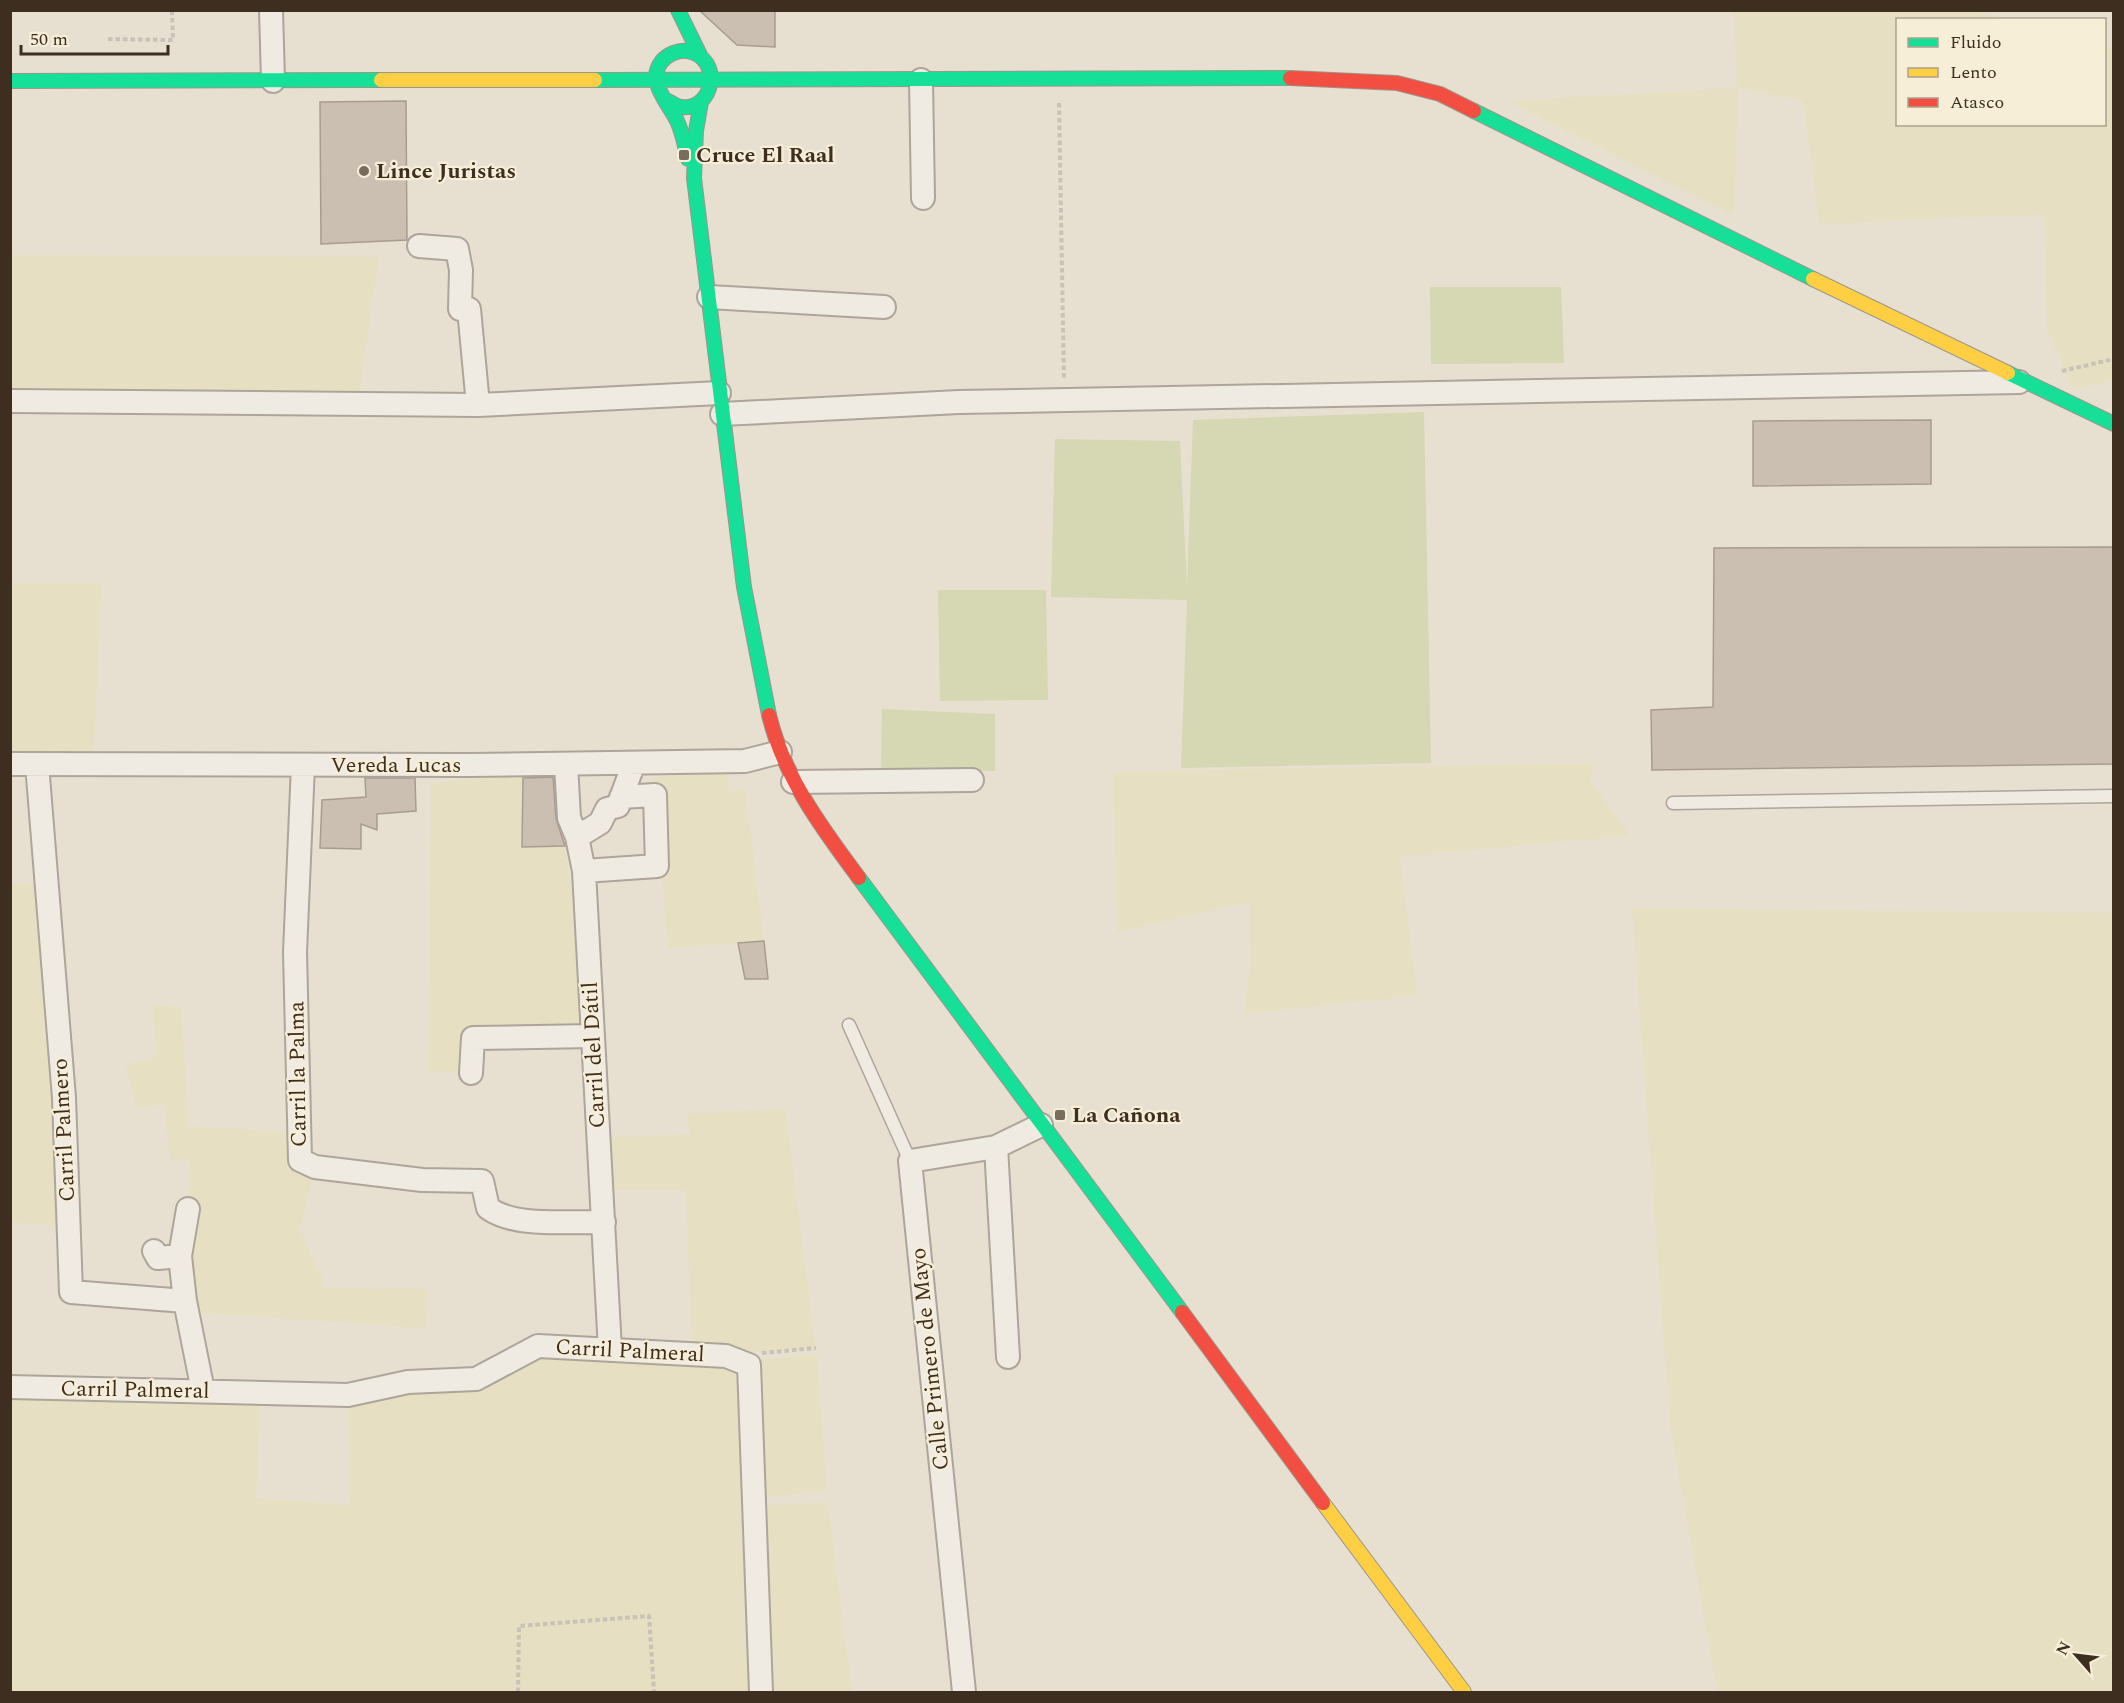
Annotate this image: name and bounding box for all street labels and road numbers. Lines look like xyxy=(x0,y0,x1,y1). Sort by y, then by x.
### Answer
street label: Vereda Lucas xyxy=(331,749,461,782)
street label: Carril del Dátil xyxy=(574,981,614,1129)
street label: Carril la Palma xyxy=(280,1000,316,1147)
street label: Carril Palmero xyxy=(44,1057,84,1203)
street label: Calle Primero de Mayo xyxy=(902,1246,958,1472)
street label: Carril Palmeral xyxy=(555,1331,705,1371)
street label: Carril Palmeral xyxy=(60,1372,210,1408)

